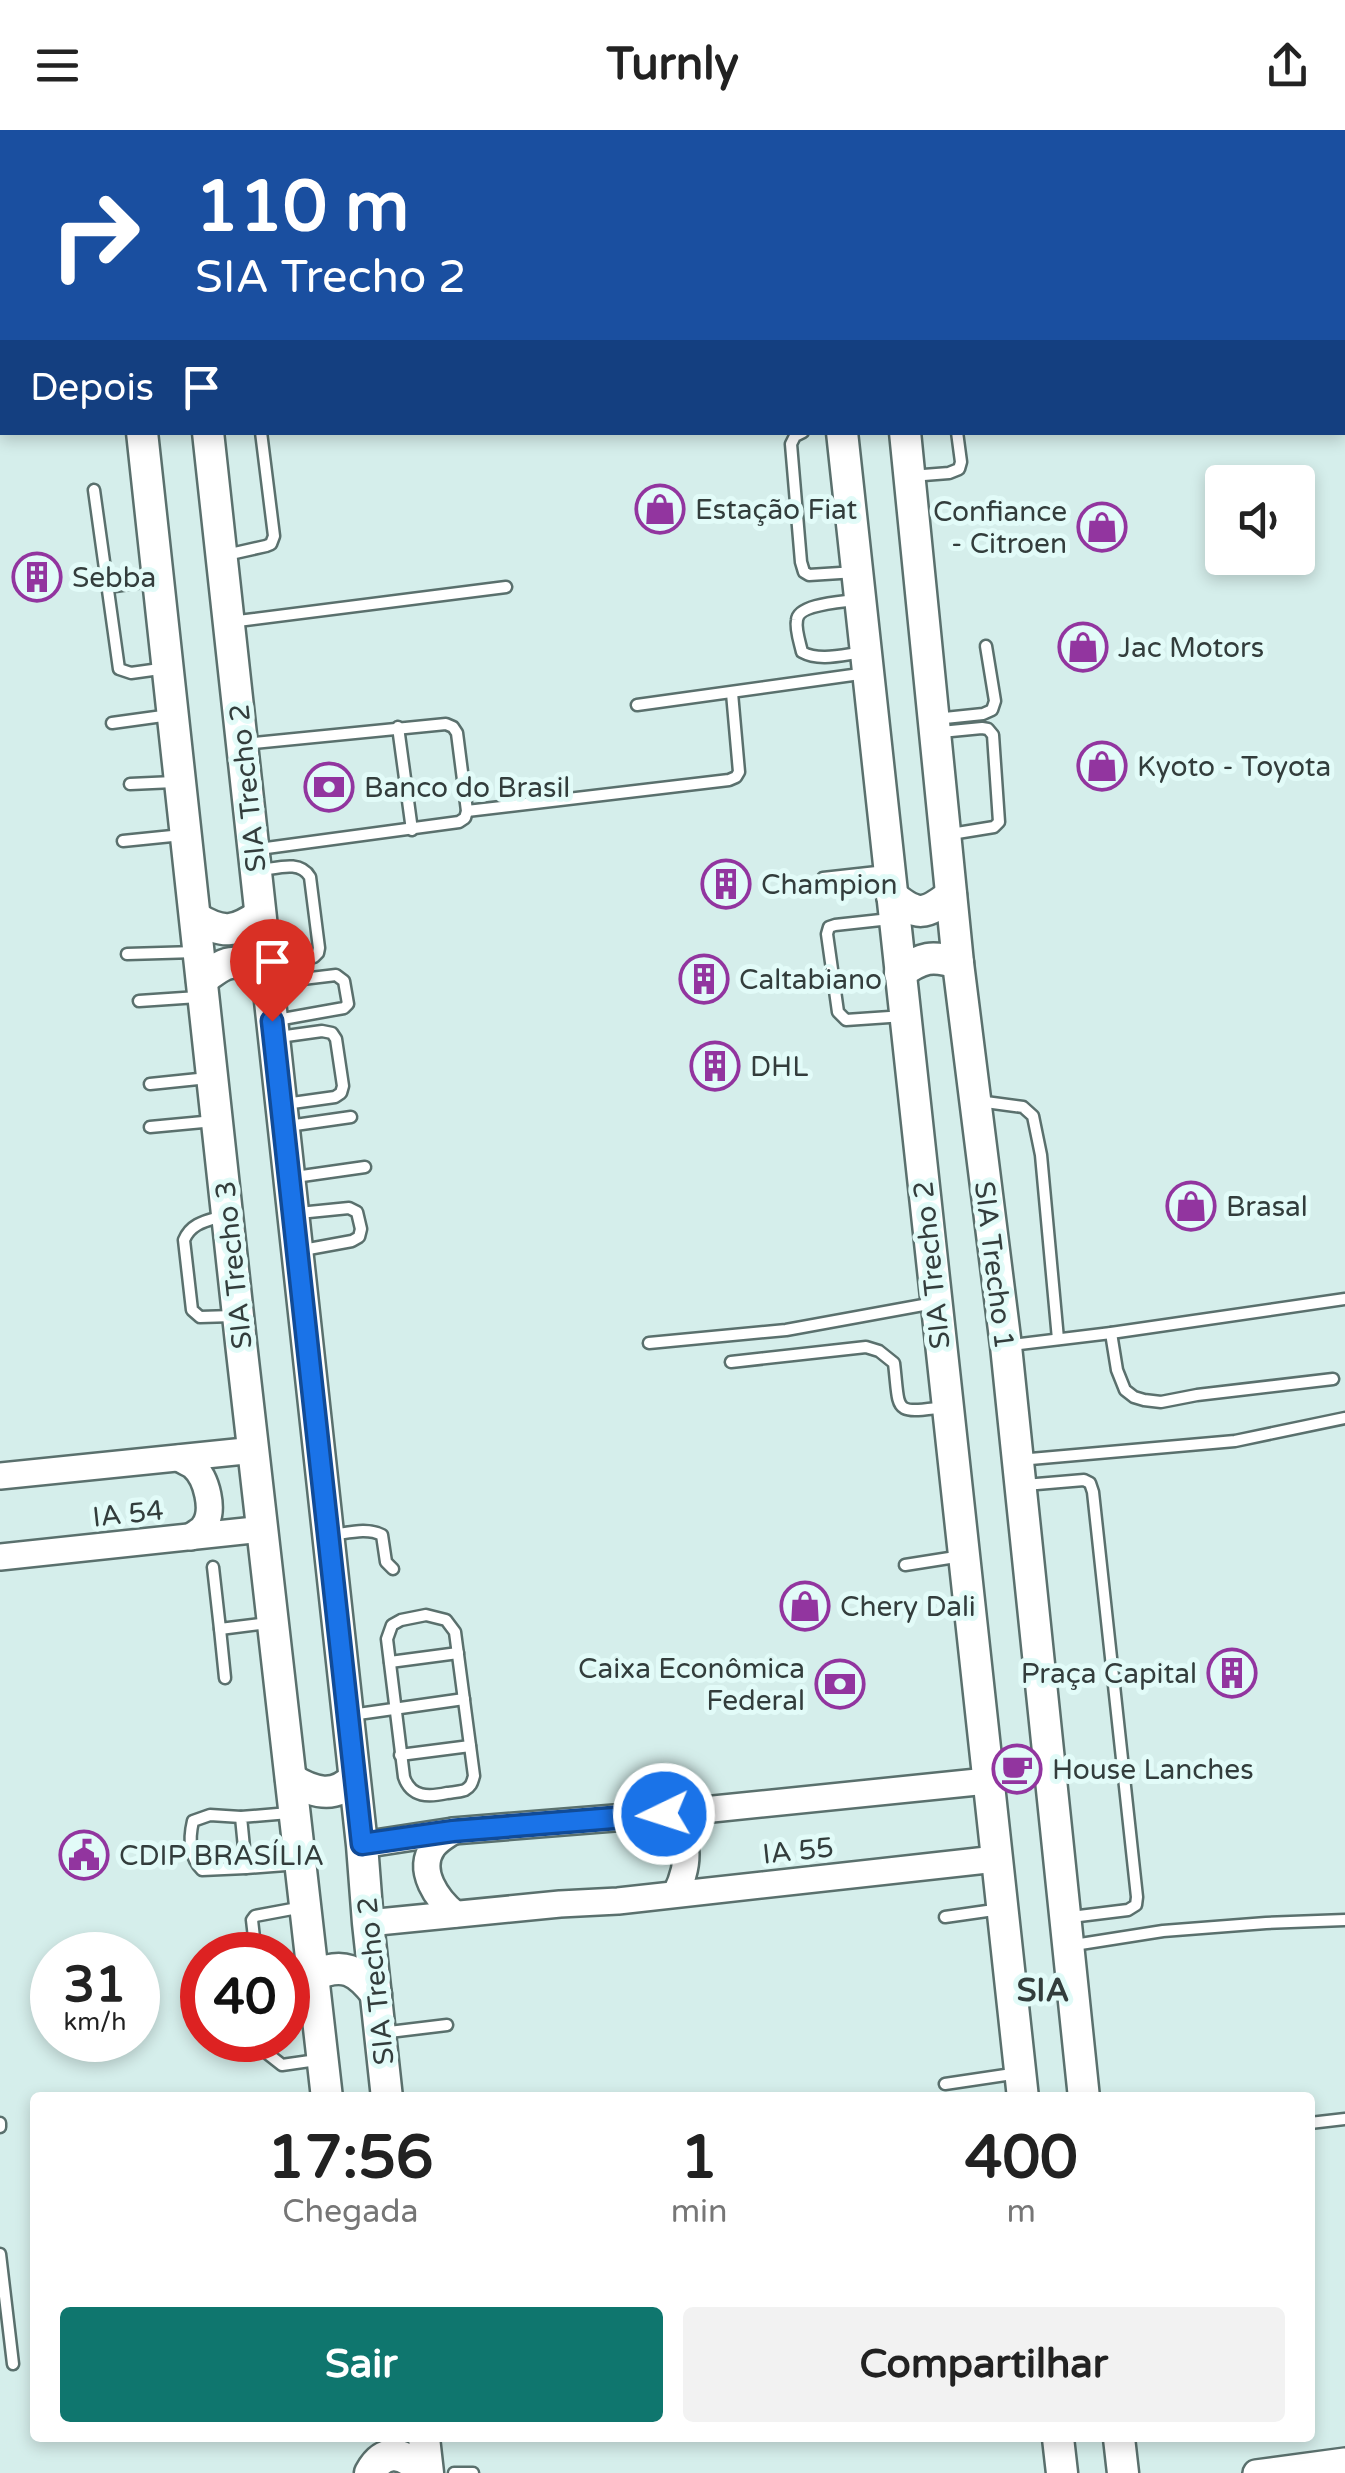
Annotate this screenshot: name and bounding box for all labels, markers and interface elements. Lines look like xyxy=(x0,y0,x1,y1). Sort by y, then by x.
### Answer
icon: menu xyxy=(30,38,85,93)
text: Turnly xyxy=(606,38,739,92)
icon: share xyxy=(1260,38,1315,93)
text: 110 m xyxy=(195,166,409,250)
icon: right xyxy=(30,170,160,300)
text: SIA Trecho 2 xyxy=(195,251,466,305)
icon: arrive xyxy=(174,360,229,415)
text: Depois xyxy=(30,365,154,411)
map controls xyxy=(1205,465,1315,575)
button: sound xyxy=(1205,465,1315,575)
shop icon: Estação Fiat xyxy=(634,483,686,535)
place label: Estação Fiat xyxy=(695,493,858,527)
place label: Confiance - Citroen xyxy=(933,495,1067,561)
shop icon: Confiance - Citroen xyxy=(1076,501,1128,553)
building icon: Sebba xyxy=(11,551,63,603)
place label: Sebba xyxy=(72,561,156,595)
shop icon: Jac Motors xyxy=(1057,621,1109,673)
place label: Jac Motors xyxy=(1118,631,1264,665)
street label: SIA Trecho 2 xyxy=(222,702,274,874)
shop icon: Kyoto - Toyota xyxy=(1076,740,1128,792)
place label: Kyoto - Toyota xyxy=(1137,750,1331,784)
bank icon: Banco do Brasil xyxy=(303,761,355,813)
place label: Banco do Brasil xyxy=(364,771,570,805)
building icon: Champion xyxy=(700,858,752,910)
place label: Champion xyxy=(761,868,898,902)
pin xyxy=(230,919,315,1022)
icon: arrive xyxy=(245,934,300,989)
building icon: Caltabiano xyxy=(678,953,730,1005)
place label: Caltabiano xyxy=(739,963,882,997)
building icon: DHL xyxy=(689,1040,741,1092)
place label: DHL xyxy=(750,1050,808,1084)
street label: SIA Trecho 3 xyxy=(208,1179,260,1351)
street label: SIA Trecho 2 xyxy=(906,1179,958,1351)
street label: SIA Trecho 1 xyxy=(967,1179,1021,1351)
shop icon: Brasal xyxy=(1165,1180,1217,1232)
place label: Brasal xyxy=(1226,1190,1308,1224)
street label: IA 54 xyxy=(91,1493,165,1535)
shop icon: Chery Dali xyxy=(779,1580,831,1632)
place label: Chery Dali xyxy=(840,1590,976,1624)
building icon: Praça Capital xyxy=(1206,1647,1258,1699)
place label: Caixa Econômica Federal xyxy=(578,1652,805,1718)
place label: Praça Capital xyxy=(1021,1657,1197,1691)
bank icon: Caixa Econômica Federal xyxy=(814,1658,866,1710)
cafe icon: House Lanches xyxy=(991,1743,1043,1795)
place label: House Lanches xyxy=(1052,1753,1254,1787)
position arrow xyxy=(612,1762,716,1866)
public building icon: CDIP BRASÍLIA xyxy=(58,1829,110,1881)
street label: IA 55 xyxy=(761,1830,835,1872)
place label: CDIP BRASÍLIA xyxy=(119,1839,324,1873)
street label: SIA Trecho 2 xyxy=(350,1895,402,2067)
speed limit sign: 40 xyxy=(180,1932,310,2062)
text: 31 xyxy=(64,1955,126,2015)
district label: SIA xyxy=(1017,1972,1069,2010)
text: km/h xyxy=(64,2007,126,2037)
text: 17:56 xyxy=(267,2122,434,2194)
text: 1 xyxy=(680,2122,718,2194)
text: 400 xyxy=(965,2122,1078,2194)
text: Chegada xyxy=(282,2193,418,2231)
text: min xyxy=(671,2193,728,2231)
text: m xyxy=(1007,2193,1036,2231)
button: Sair xyxy=(60,2307,663,2422)
button: Compartilhar xyxy=(683,2307,1285,2422)

